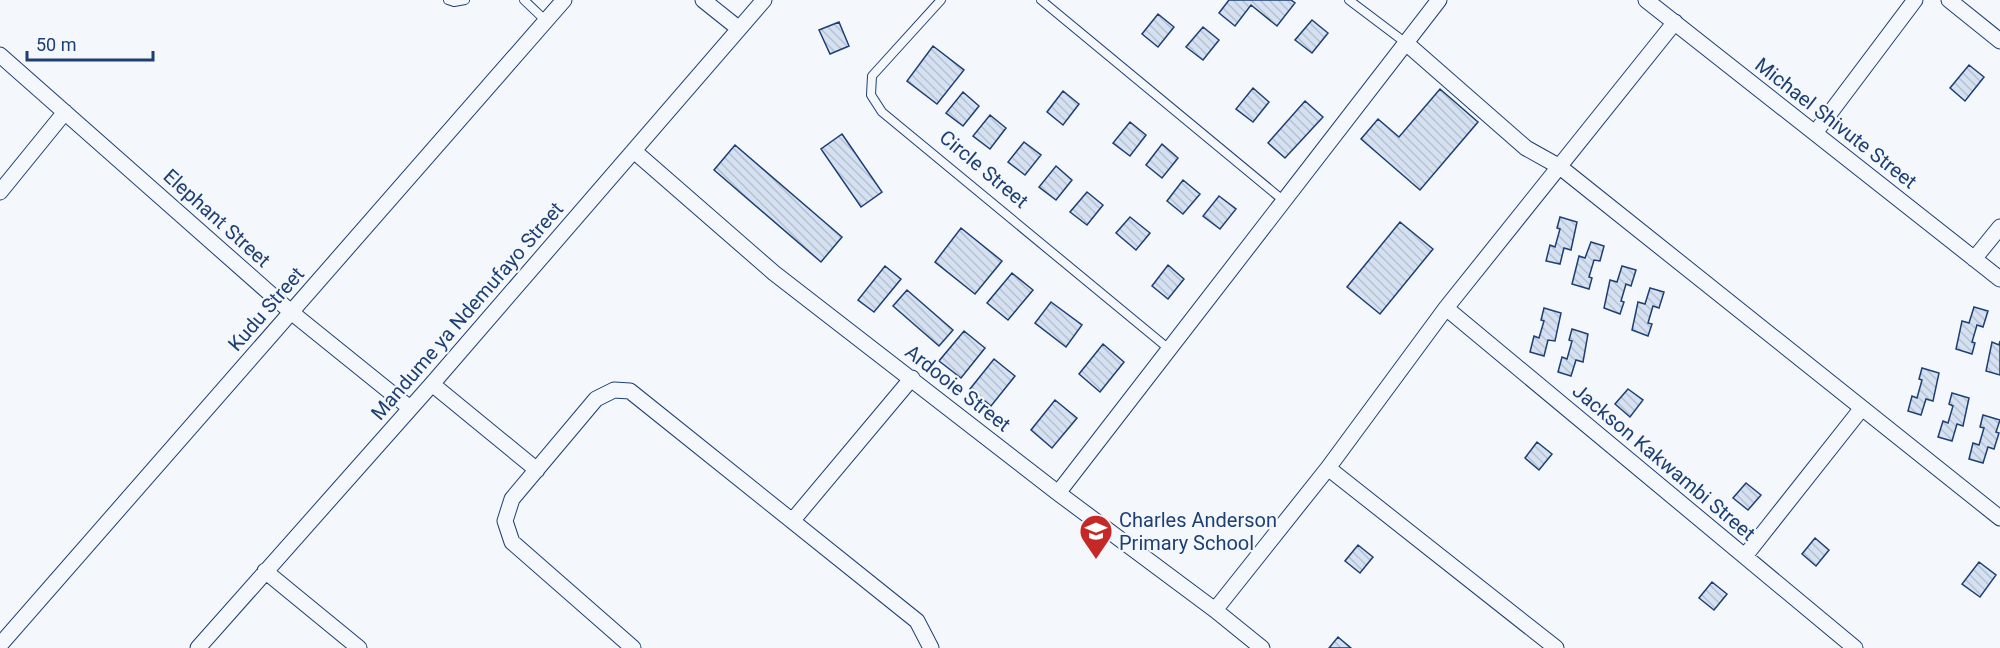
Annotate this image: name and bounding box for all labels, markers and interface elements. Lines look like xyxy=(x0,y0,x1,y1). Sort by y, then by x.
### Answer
scale bar xyxy=(27,24,153,62)
text: 50 m xyxy=(36,34,76,55)
street label: Michael Shivute Street xyxy=(1750,52,1922,194)
street label: Circle Street xyxy=(935,125,1033,213)
street label: Elephant Street xyxy=(159,164,275,272)
street label: Mandume ya Ndemufayo Street xyxy=(366,197,568,425)
street label: Kudu Street xyxy=(223,262,309,356)
street label: Ardooie Street xyxy=(901,339,1015,437)
street label: Jackson Kakwambi Street xyxy=(1568,379,1760,545)
place label: Charles Anderson Primary School xyxy=(1119,508,1277,555)
school or university icon: Charles Anderson Primary School xyxy=(1078,513,1114,560)

